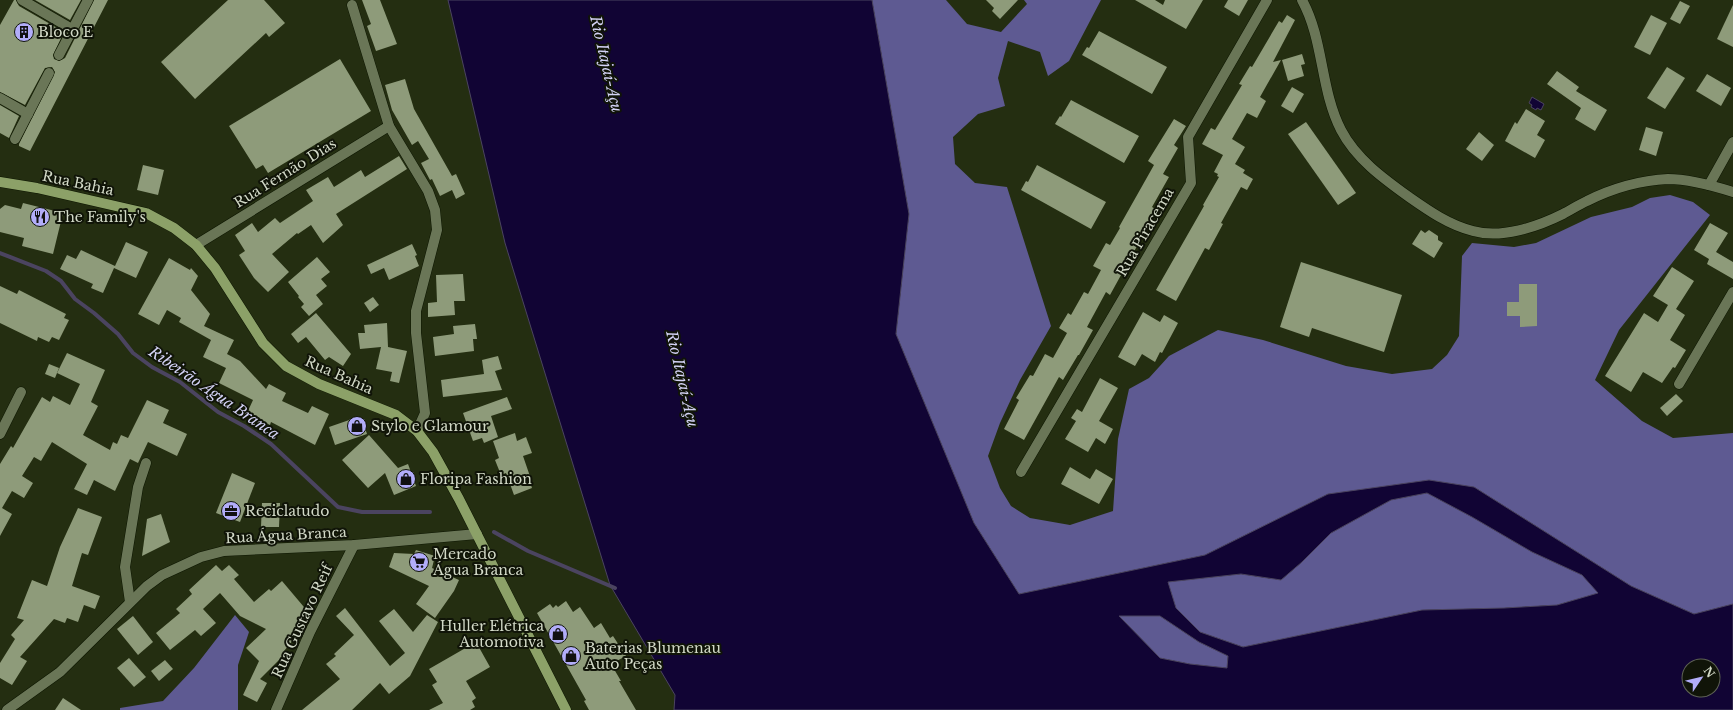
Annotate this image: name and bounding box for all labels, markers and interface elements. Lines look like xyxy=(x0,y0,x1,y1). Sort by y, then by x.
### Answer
water label: Rio Itajaí-Açu xyxy=(586,13,627,114)
building icon: Bloco E xyxy=(13,21,35,43)
place label: Bloco E xyxy=(38,23,93,41)
street label: Rua Fernão Dias xyxy=(230,134,340,212)
street label: Rua Bahia xyxy=(41,167,116,199)
street label: Rua Piracema xyxy=(1112,184,1178,279)
restaurant icon: The Family's xyxy=(29,206,51,228)
place label: The Family's xyxy=(54,208,146,226)
water label: Rio Itajaí-Açu xyxy=(662,328,703,429)
water label: Ribeirão Água Branca xyxy=(145,341,283,443)
street label: Rua Bahia xyxy=(302,352,376,398)
shop icon: Stylo e Glamour xyxy=(346,415,368,437)
place label: Stylo e Glamour xyxy=(371,417,489,435)
shop icon: Floripa Fashion xyxy=(395,468,417,490)
place label: Floripa Fashion xyxy=(420,470,532,488)
office icon: Reciclatudo xyxy=(220,500,242,522)
place label: Reciclatudo xyxy=(245,502,329,520)
street label: Rua Água Branca xyxy=(225,523,347,547)
place label: Mercado Água Branca xyxy=(432,545,524,579)
supermarket icon: Mercado Água Branca xyxy=(408,551,430,573)
street label: Rua Gustavo Reif xyxy=(268,559,337,681)
place label: Huller Elétrica Automotiva xyxy=(440,617,544,651)
shop icon: Huller Elétrica Automotiva xyxy=(547,623,569,645)
place label: Baterias Blumenau Auto Peças xyxy=(584,639,722,673)
shop icon: Baterias Blumenau Auto Peças xyxy=(560,645,582,667)
north arrow xyxy=(1681,658,1721,698)
text: N xyxy=(1700,664,1718,681)

